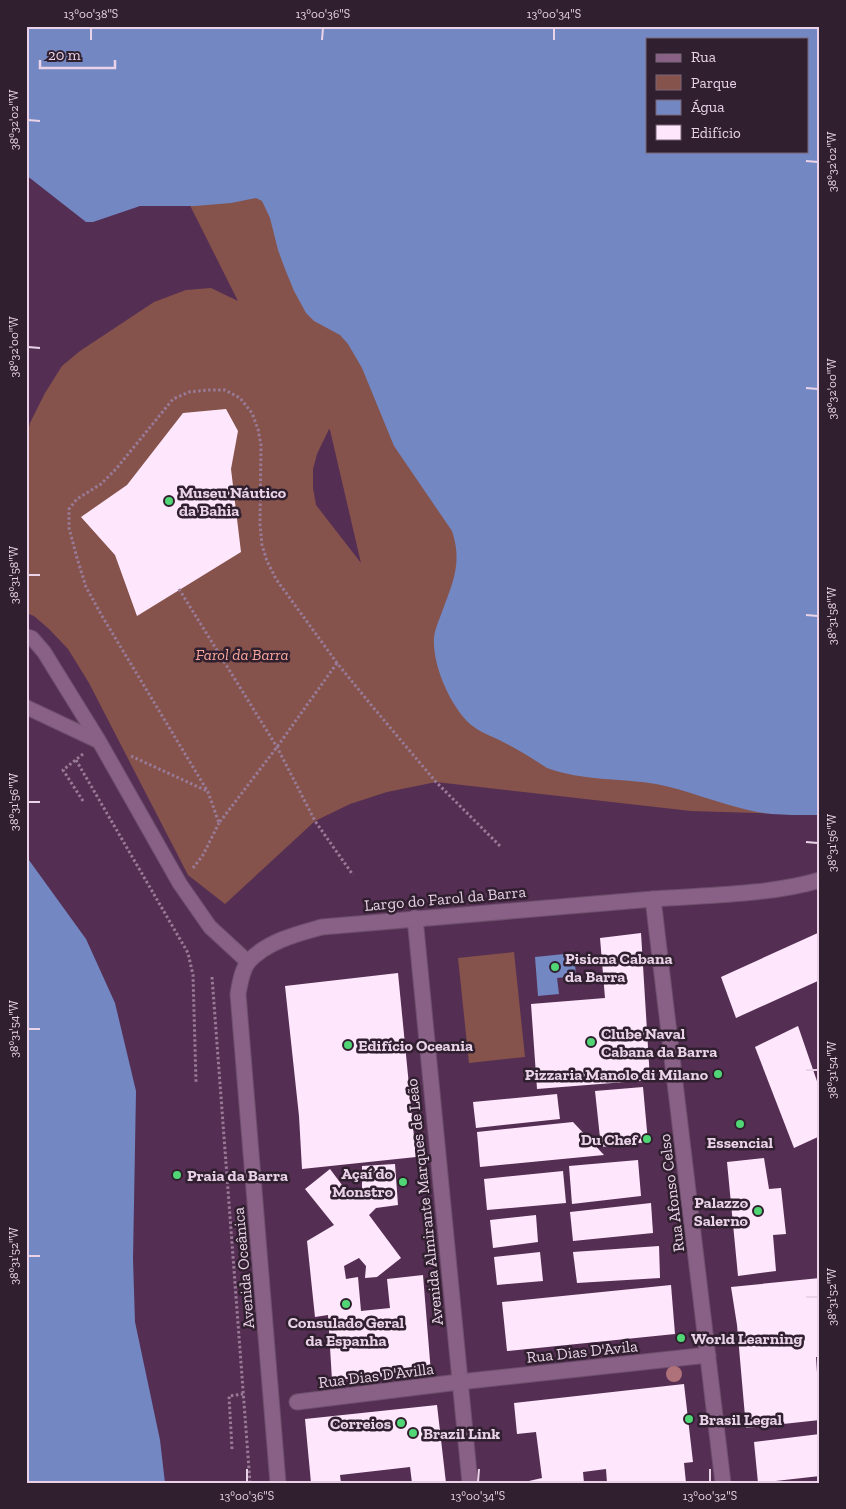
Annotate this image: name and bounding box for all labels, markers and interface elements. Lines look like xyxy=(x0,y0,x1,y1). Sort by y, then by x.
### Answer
text: 13°00'38"S xyxy=(64,7,118,21)
text: 13°00'36"S xyxy=(296,7,350,21)
text: 13°00'34"S xyxy=(527,7,581,21)
scale bar xyxy=(40,38,115,70)
legend xyxy=(646,38,808,152)
text: 20 m xyxy=(48,46,81,64)
text: Rua xyxy=(691,48,716,66)
text: Parque xyxy=(691,74,737,92)
text: 38°32'02"W xyxy=(7,89,21,150)
text: Água xyxy=(691,98,724,116)
text: Edifício xyxy=(691,124,741,142)
text: 38°32'02"W xyxy=(825,131,839,192)
text: 38°32'00"W xyxy=(7,316,21,377)
text: 38°32'00"W xyxy=(825,358,839,419)
place label: Museu Náutico da Bahia xyxy=(179,483,287,520)
marker: Museu Náutico da Bahia xyxy=(163,495,175,507)
text: 38°31'58"W xyxy=(7,545,21,604)
text: 38°31'58"W xyxy=(825,586,839,645)
park label: Farol da Barra xyxy=(195,645,289,664)
text: 38°31'56"W xyxy=(7,772,21,831)
text: 38°31'56"W xyxy=(825,813,839,872)
street label: Largo do Farol da Barra xyxy=(363,882,527,915)
place label: Pisicna Cabana da Barra xyxy=(565,949,673,986)
marker: Pisicna Cabana da Barra xyxy=(549,961,561,973)
text: 38°31'54"W xyxy=(7,999,21,1058)
place label: Clube Naval Cabana da Barra xyxy=(601,1024,717,1061)
place label: Edifício Oceania xyxy=(358,1036,473,1055)
marker: Clube Naval Cabana da Barra xyxy=(585,1036,597,1048)
marker: Edifício Oceania xyxy=(342,1039,354,1051)
text: 38°31'54"W xyxy=(825,1040,839,1099)
place label: Pizzaria Manolo di Milano xyxy=(525,1065,709,1084)
marker: Pizzaria Manolo di Milano xyxy=(712,1068,724,1080)
street label: Avenida Almirante Marques de Leão xyxy=(402,1078,447,1326)
marker: Essencial xyxy=(734,1118,746,1130)
place label: Du Chef xyxy=(581,1130,639,1149)
marker: Du Chef xyxy=(641,1133,653,1145)
street label: Rua Afonso Celso xyxy=(655,1133,688,1253)
place label: Essencial xyxy=(707,1133,774,1152)
place label: Açaí do Monstro xyxy=(332,1164,394,1201)
place label: Praia da Barra xyxy=(187,1166,288,1185)
marker: Praia da Barra xyxy=(171,1169,183,1181)
marker: Açaí do Monstro xyxy=(397,1176,409,1188)
place label: Palazzo Salerno xyxy=(694,1193,749,1230)
marker: Palazzo Salerno xyxy=(752,1205,764,1217)
street label: Avenida Oceânica xyxy=(229,1206,258,1329)
text: 38°31'52"W xyxy=(7,1226,21,1285)
text: 38°31'52"W xyxy=(825,1267,839,1326)
marker: Consulado Geral da Espanha xyxy=(340,1298,352,1310)
place label: Consulado Geral da Espanha xyxy=(288,1313,405,1350)
place label: World Learning xyxy=(691,1329,803,1348)
marker: World Learning xyxy=(675,1332,687,1344)
street label: Rua Dias D'Avila xyxy=(525,1336,639,1367)
street label: Rua Dias D'Avilla xyxy=(317,1359,435,1392)
place label: Brasil Legal xyxy=(699,1410,783,1429)
marker: Brasil Legal xyxy=(683,1413,695,1425)
place label: Correios xyxy=(330,1414,391,1433)
marker: Correios xyxy=(395,1417,407,1429)
place label: Brazil Link xyxy=(423,1424,500,1443)
marker: Brazil Link xyxy=(407,1427,419,1439)
text: 13°00'36"S xyxy=(220,1489,274,1503)
text: 13°00'34"S xyxy=(451,1489,505,1503)
text: 13°00'32"S xyxy=(683,1489,737,1503)

